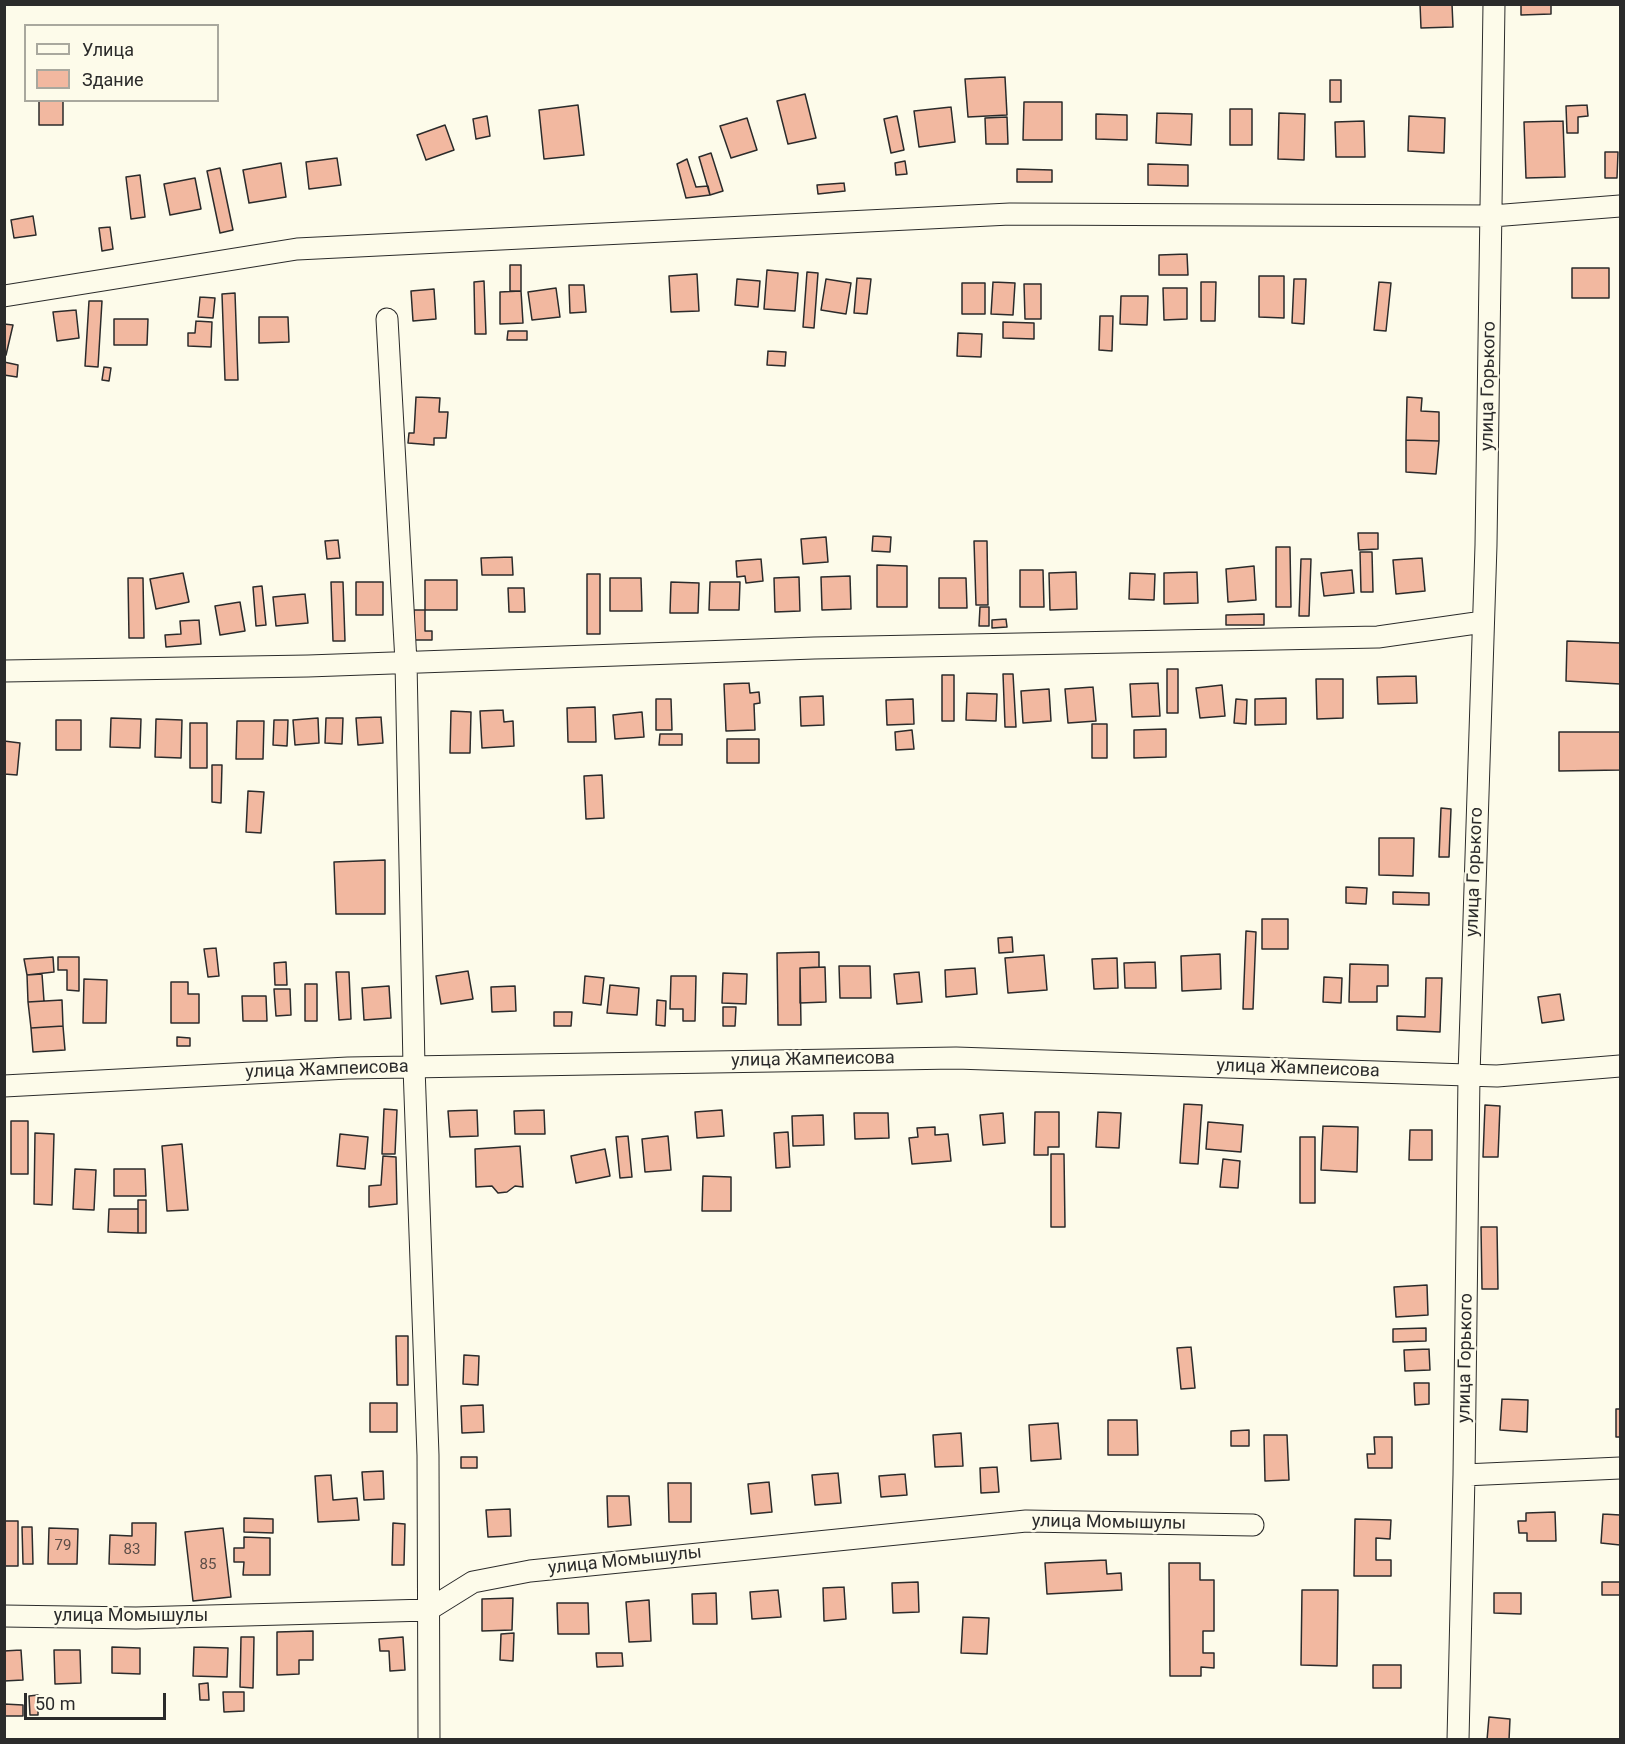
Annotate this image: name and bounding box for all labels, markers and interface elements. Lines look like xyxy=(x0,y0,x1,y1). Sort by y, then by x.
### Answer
legend xyxy=(24,24,219,102)
text: Улица xyxy=(82,39,134,60)
text: Здание xyxy=(82,69,144,90)
street label: улица Горького xyxy=(1477,321,1501,451)
street label: улица Горького xyxy=(1462,807,1488,937)
street label: улица Жампеисова xyxy=(731,1048,895,1072)
street label: улица Жампеисова xyxy=(1216,1055,1380,1083)
street label: улица Жампеисова xyxy=(245,1056,409,1084)
street label: улица Горького xyxy=(1454,1293,1478,1423)
street label: улица Момышулы xyxy=(1032,1511,1186,1535)
house number: 79 xyxy=(55,1537,71,1555)
house number: 83 xyxy=(124,1541,140,1559)
street label: улица Момышулы xyxy=(547,1542,703,1580)
house number: 85 xyxy=(200,1556,216,1574)
street label: улица Момышулы xyxy=(54,1605,208,1627)
scale bar xyxy=(27,1681,170,1719)
text: 50 m xyxy=(35,1693,75,1714)

